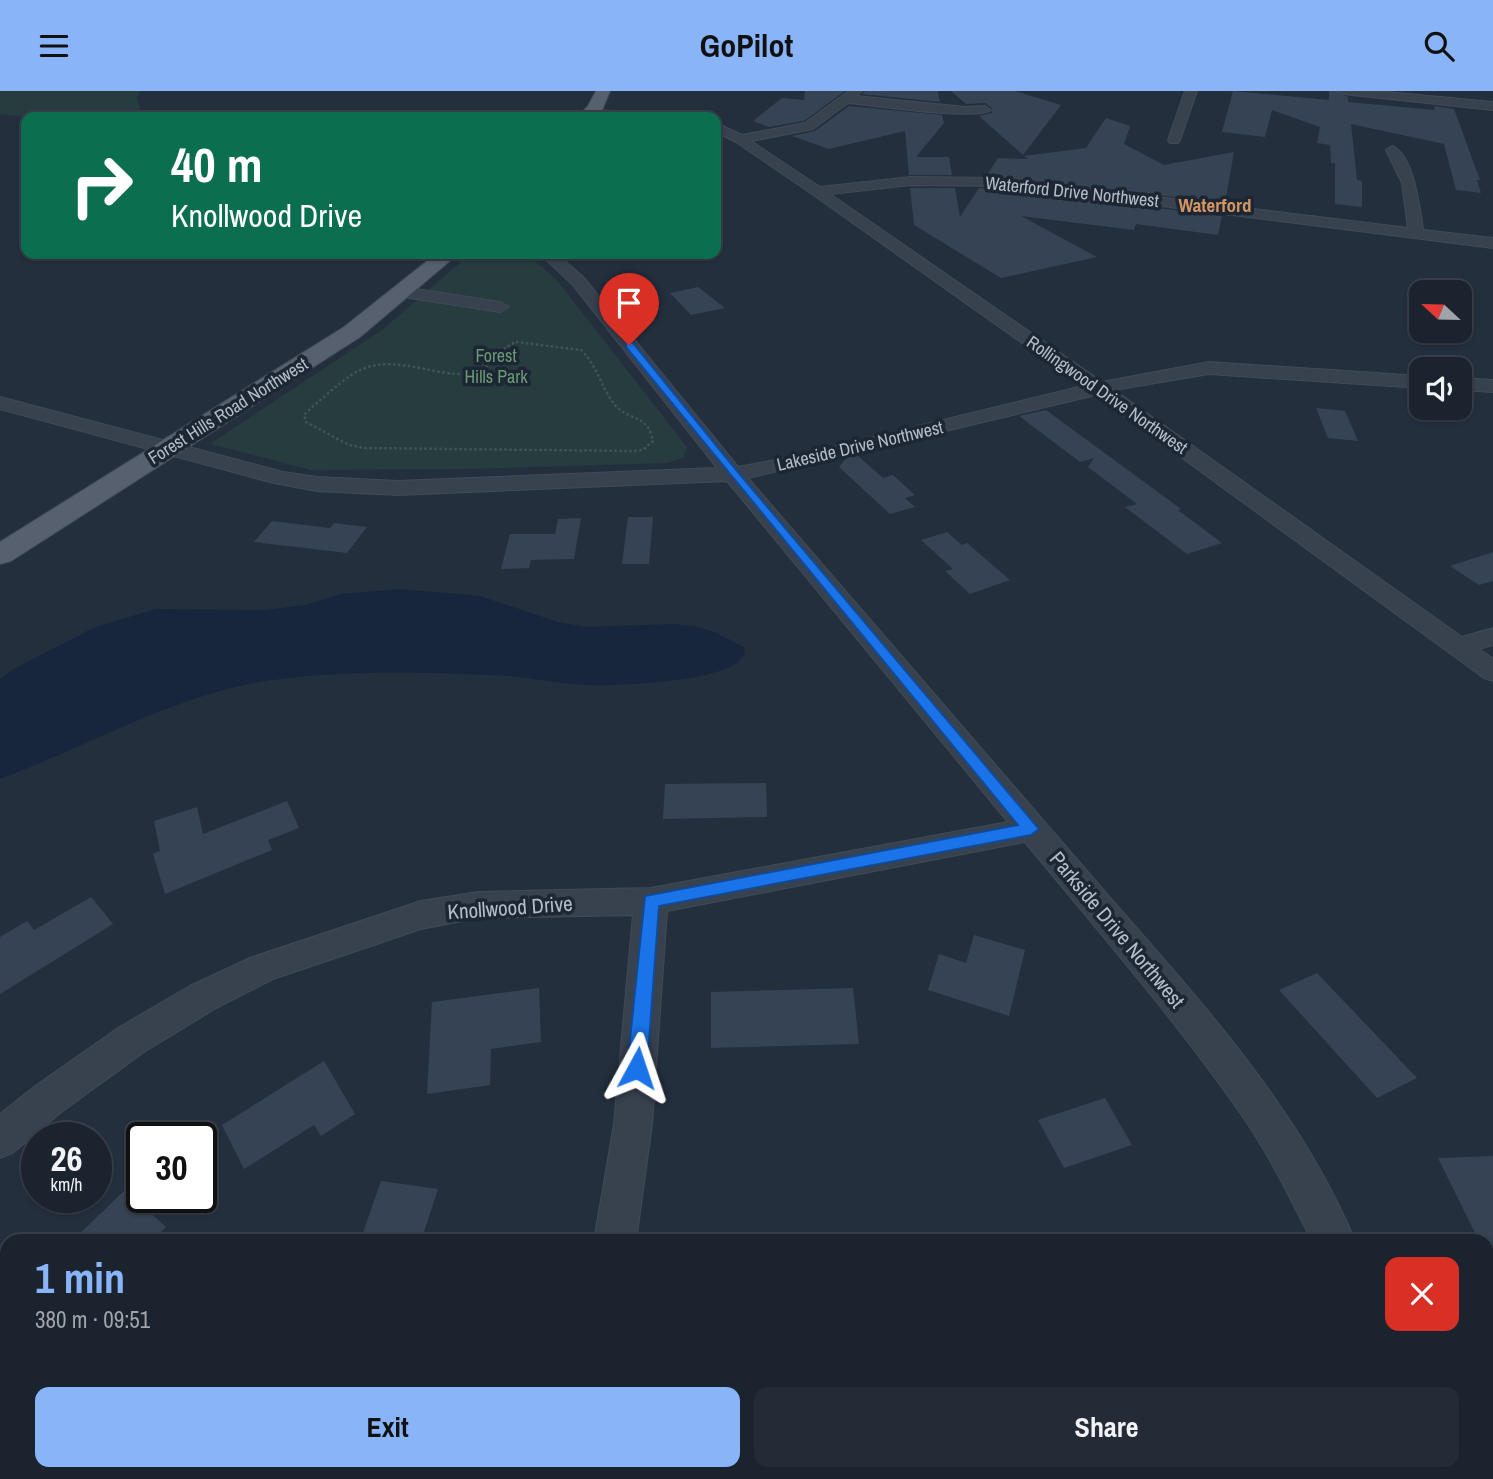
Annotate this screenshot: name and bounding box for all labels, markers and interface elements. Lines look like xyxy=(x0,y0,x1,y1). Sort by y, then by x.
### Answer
text: GoPilot xyxy=(700,24,793,67)
icon: menu xyxy=(35,27,73,65)
icon: search xyxy=(1420,27,1458,65)
text: 40 m xyxy=(171,131,263,197)
icon: right xyxy=(56,140,147,231)
street label: Waterford Drive Northwest xyxy=(984,170,1160,213)
district label: Waterford xyxy=(1179,192,1252,218)
text: Knollwood Drive xyxy=(171,194,362,237)
pin xyxy=(599,273,659,345)
north arrow xyxy=(1409,280,1472,343)
map controls xyxy=(1409,280,1472,420)
icon: arrive xyxy=(610,284,648,322)
street label: Rollingwood Drive Northwest xyxy=(1022,330,1193,460)
park label: Forest Hills Park xyxy=(464,343,528,389)
street label: Forest Hills Road Northwest xyxy=(143,351,312,470)
button: sound xyxy=(1409,357,1472,420)
street label: Lakeside Drive Northwest xyxy=(774,414,945,477)
street label: Parkside Drive Northwest xyxy=(1043,845,1192,1014)
street label: Knollwood Drive xyxy=(446,889,574,926)
position arrow xyxy=(600,1031,674,1105)
speed limit sign: 30 xyxy=(126,1122,217,1213)
text: 26 xyxy=(51,1135,82,1182)
text: km/h xyxy=(51,1172,83,1197)
text: 1 min xyxy=(35,1250,125,1306)
button: close xyxy=(1385,1257,1459,1331)
text: 380 m · 09:51 xyxy=(35,1304,150,1335)
button: Exit xyxy=(35,1387,740,1467)
button: Share xyxy=(754,1387,1459,1467)

